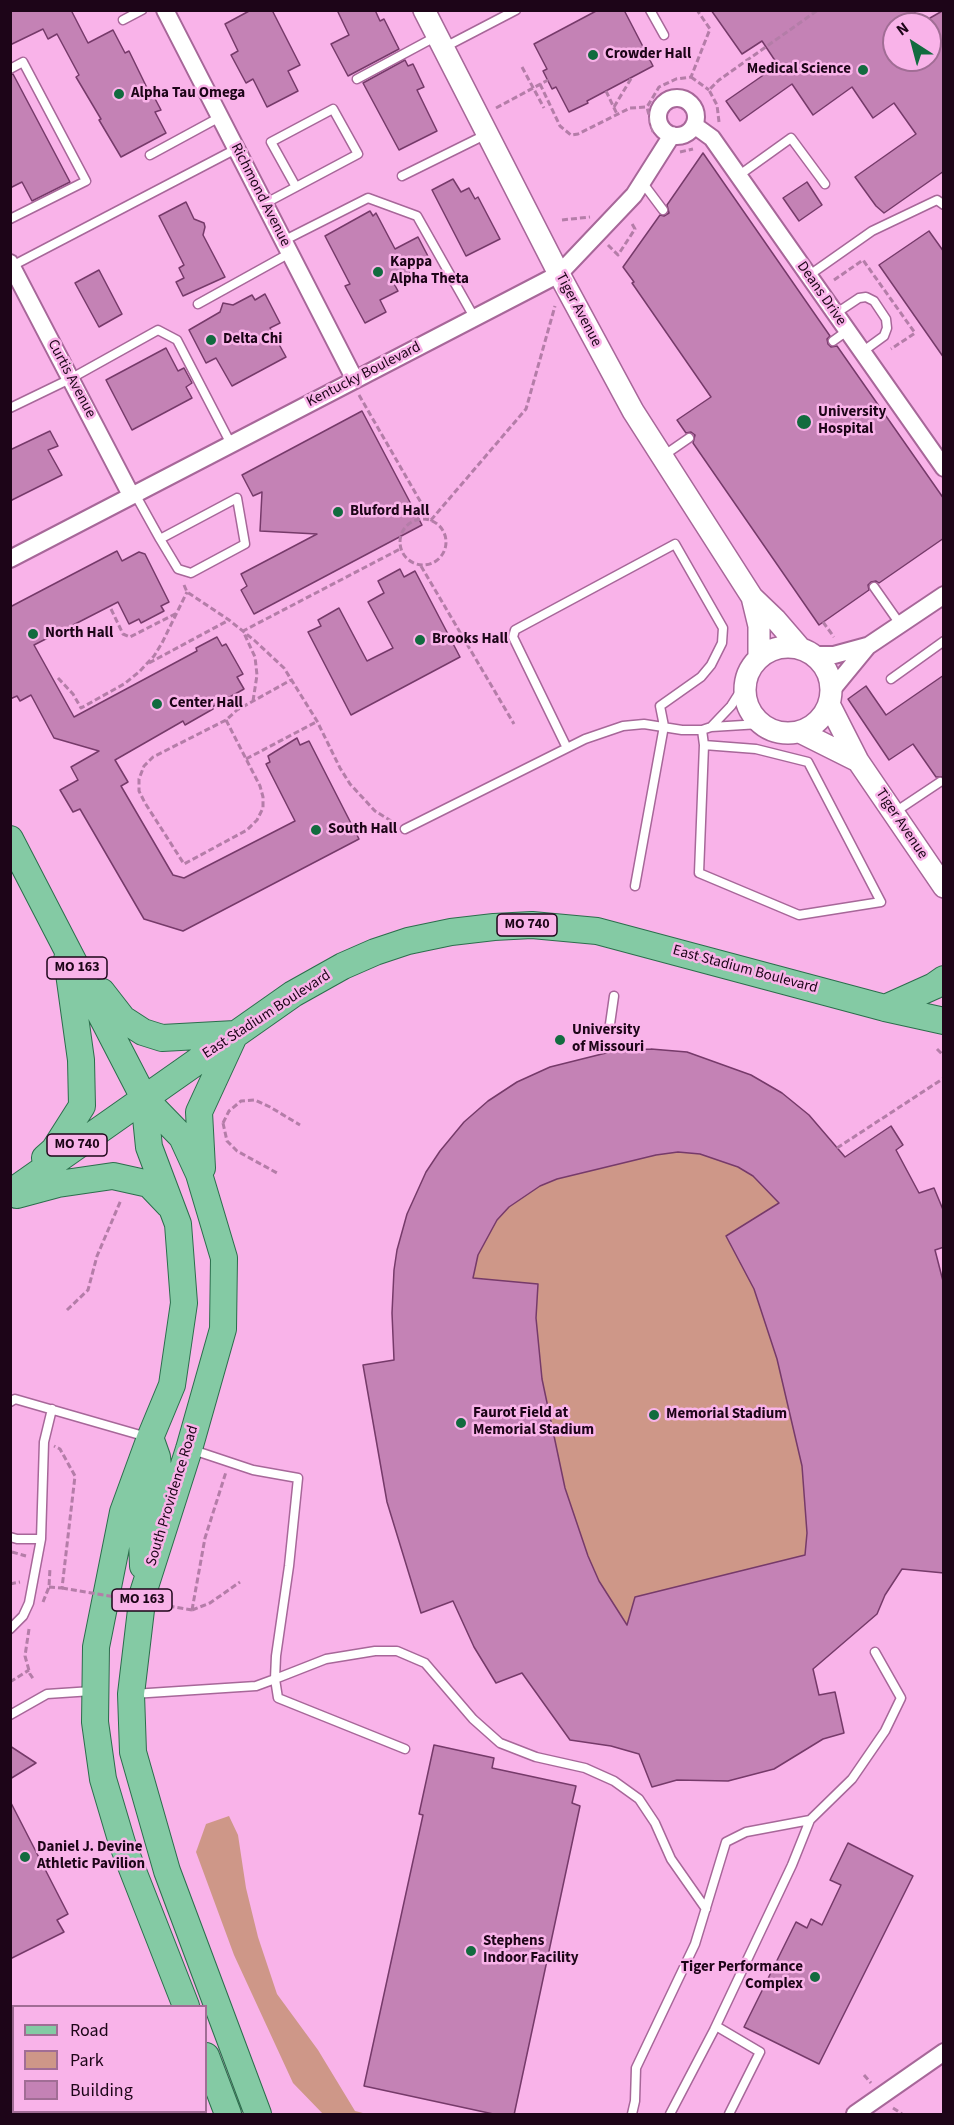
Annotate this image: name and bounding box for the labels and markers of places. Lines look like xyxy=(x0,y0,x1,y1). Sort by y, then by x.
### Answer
place label: Crowder Hall xyxy=(605,46,691,64)
marker: Crowder Hall xyxy=(586,48,600,62)
place label: Medical Science xyxy=(747,61,851,79)
marker: Medical Science xyxy=(856,63,870,77)
place label: Alpha Tau Omega xyxy=(131,85,245,103)
marker: Alpha Tau Omega xyxy=(112,87,126,101)
place label: Kappa Alpha Theta xyxy=(390,254,469,289)
marker: Kappa Alpha Theta xyxy=(371,265,385,279)
place label: Delta Chi xyxy=(223,331,282,349)
marker: Delta Chi xyxy=(204,333,218,347)
place label: University Hospital xyxy=(818,404,886,439)
marker: University Hospital xyxy=(795,413,813,431)
place label: Bluford Hall xyxy=(350,503,429,521)
marker: Bluford Hall xyxy=(331,505,345,519)
place label: North Hall xyxy=(45,625,113,643)
marker: North Hall xyxy=(26,627,40,641)
place label: Brooks Hall xyxy=(432,631,508,649)
marker: Brooks Hall xyxy=(413,633,427,647)
place label: Center Hall xyxy=(169,695,243,713)
marker: Center Hall xyxy=(150,697,164,711)
place label: South Hall xyxy=(328,821,397,839)
marker: South Hall xyxy=(309,823,323,837)
place label: University of Missouri xyxy=(572,1022,644,1057)
marker: University of Missouri xyxy=(553,1033,567,1047)
place label: Faurot Field at Memorial Stadium xyxy=(473,1405,594,1440)
place label: Memorial Stadium xyxy=(666,1406,787,1424)
marker: Memorial Stadium xyxy=(647,1408,661,1422)
marker: Faurot Field at Memorial Stadium xyxy=(454,1416,468,1430)
place label: Daniel J. Devine Athletic Pavilion xyxy=(37,1839,145,1874)
marker: Daniel J. Devine Athletic Pavilion xyxy=(18,1850,32,1864)
place label: Stephens Indoor Facility xyxy=(483,1933,579,1968)
marker: Stephens Indoor Facility xyxy=(464,1944,478,1958)
place label: Tiger Performance Complex xyxy=(681,1959,803,1994)
marker: Tiger Performance Complex xyxy=(808,1970,822,1984)

